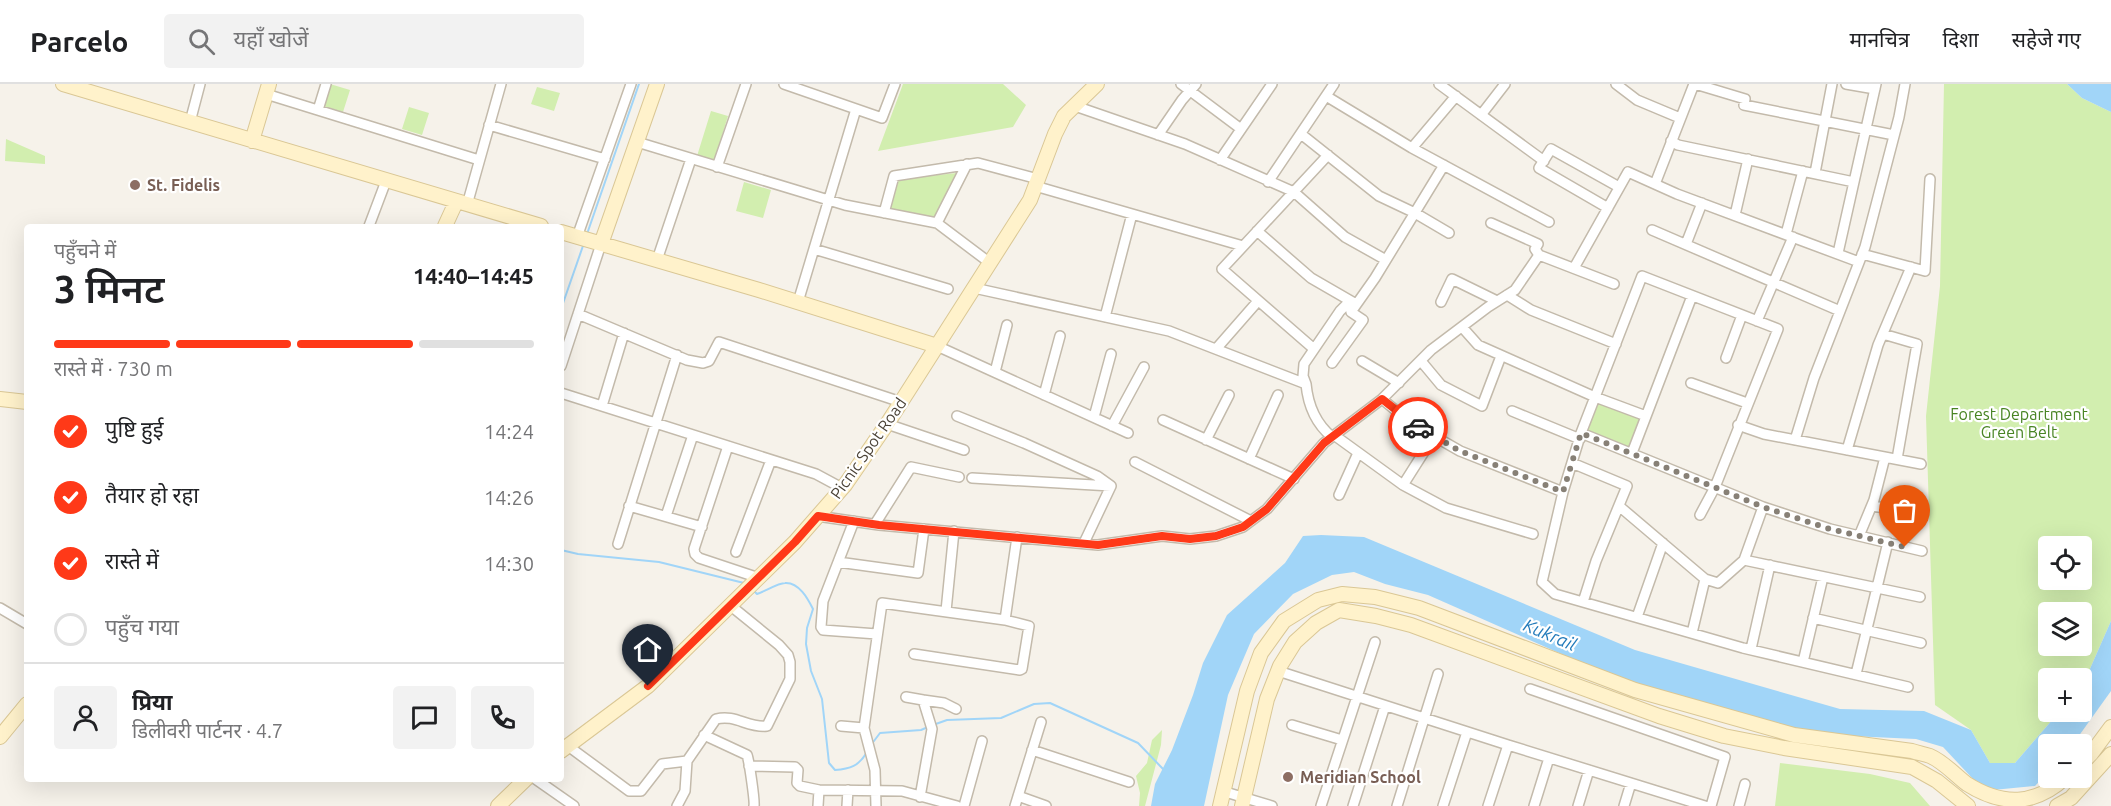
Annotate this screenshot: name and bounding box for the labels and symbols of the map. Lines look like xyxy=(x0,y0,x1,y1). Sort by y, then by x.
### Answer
place label: St. Fidelis xyxy=(147,176,220,194)
marker: St. Fidelis xyxy=(128,178,142,192)
street label: Picnic Spot Road xyxy=(827,394,909,502)
courier xyxy=(1388,397,1448,457)
park label: Forest Department Green Belt xyxy=(1950,405,2089,441)
pin xyxy=(1879,485,1930,547)
water label: Kukrail xyxy=(1521,614,1580,654)
pin xyxy=(622,624,673,686)
place label: Meridian School xyxy=(1300,768,1421,786)
marker: Meridian School xyxy=(1281,770,1295,784)

